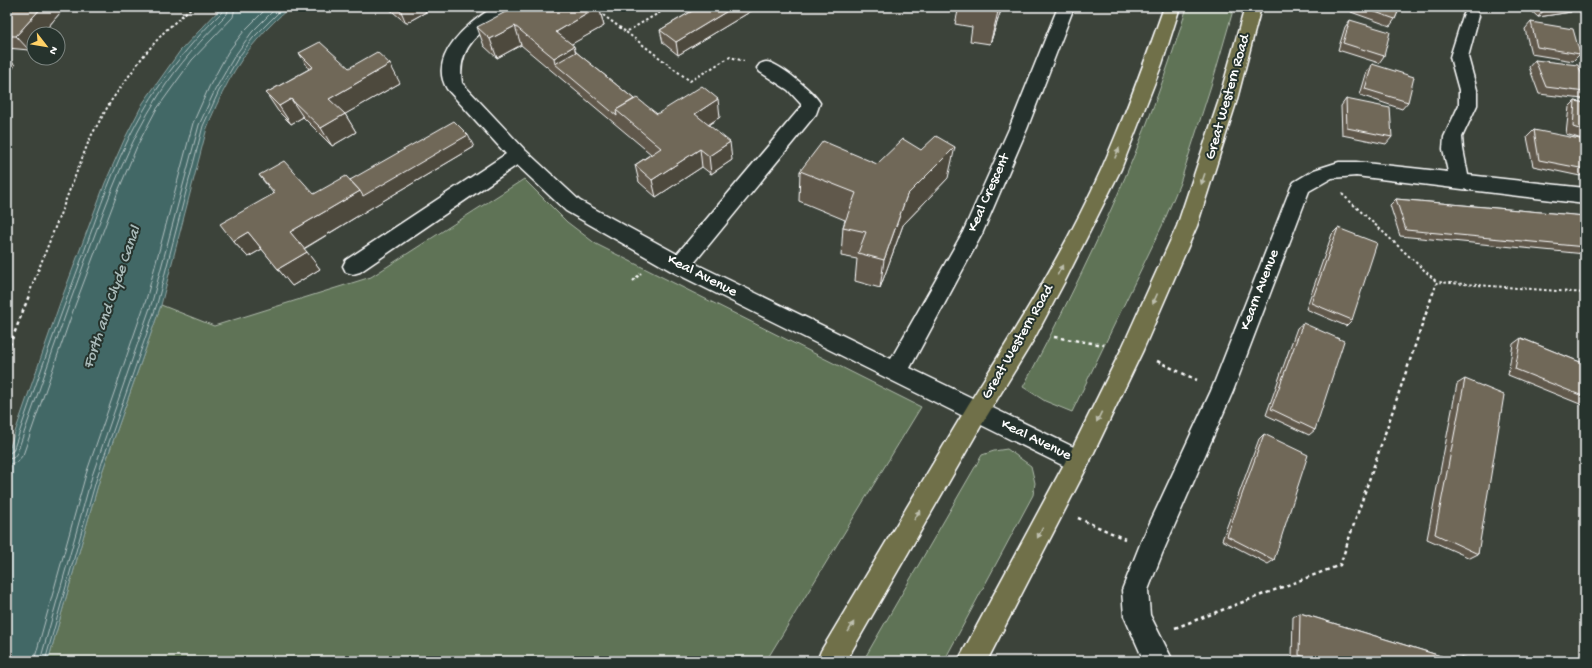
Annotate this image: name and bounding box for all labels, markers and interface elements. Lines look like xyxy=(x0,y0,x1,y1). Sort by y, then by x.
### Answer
north arrow xyxy=(26,26,66,66)
street label: Great Western Road xyxy=(1202,31,1255,162)
text: N xyxy=(46,44,60,56)
one-way arrow xyxy=(1114,148,1120,159)
street label: Keal Crescent xyxy=(964,149,1015,235)
one-way arrow xyxy=(1200,173,1206,185)
water label: Forth and Clyde Canal xyxy=(80,223,147,372)
street label: Kearn Avenue xyxy=(1236,247,1284,333)
street label: Keal Avenue xyxy=(664,251,740,301)
one-way arrow xyxy=(1057,264,1063,276)
street label: Great Western Road xyxy=(978,281,1059,402)
one-way arrow xyxy=(1151,294,1157,306)
one-way arrow xyxy=(1096,411,1102,423)
street label: Keal Avenue xyxy=(998,415,1074,465)
one-way arrow xyxy=(913,509,920,521)
one-way arrow xyxy=(1037,527,1043,538)
one-way arrow xyxy=(848,621,855,633)

